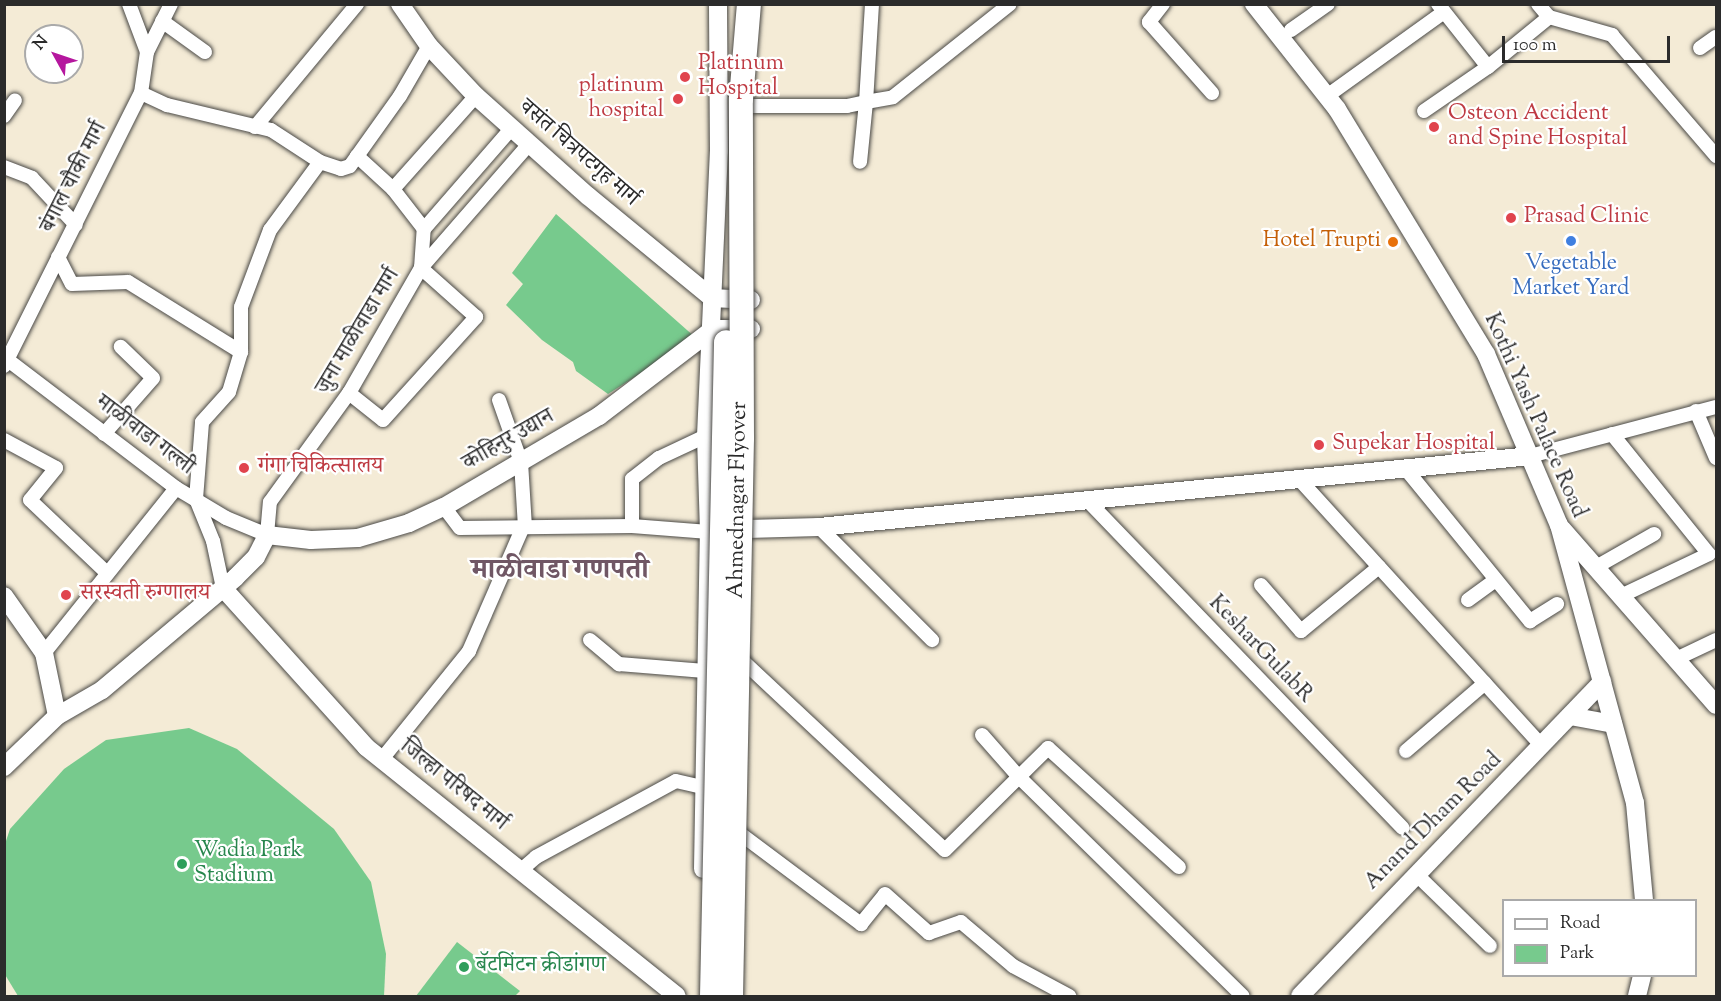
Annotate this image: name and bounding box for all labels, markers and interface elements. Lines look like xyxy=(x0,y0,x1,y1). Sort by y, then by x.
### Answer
north arrow xyxy=(24,24,84,84)
scale bar xyxy=(1505,24,1673,62)
text: N xyxy=(28,31,54,56)
text: 100 m xyxy=(1513,33,1557,59)
place label: Platinum Hospital xyxy=(698,51,784,102)
marker: Platinum Hospital xyxy=(676,68,694,86)
place label: platinum hospital xyxy=(578,73,664,124)
marker: platinum hospital xyxy=(669,90,687,108)
street label: वसंत चित्रपटगृह मार्ग xyxy=(513,95,643,213)
place label: Osteon Accident and Spine Hospital xyxy=(1448,101,1628,152)
street label: बंगाल चौकी मार्ग xyxy=(36,118,114,238)
marker: Osteon Accident and Spine Hospital xyxy=(1425,118,1443,136)
place label: Prasad Clinic xyxy=(1524,205,1649,231)
marker: Prasad Clinic xyxy=(1502,209,1520,227)
place label: Hotel Trupti xyxy=(1263,229,1381,255)
marker: Vegetable Market Yard xyxy=(1564,234,1578,248)
marker: Hotel Trupti xyxy=(1386,235,1400,249)
place label: Vegetable Market Yard xyxy=(1513,251,1629,302)
street label: जुना माळीवाडा मार्ग xyxy=(311,265,407,399)
street label: Kothi Yash Palace Road xyxy=(1477,310,1591,522)
street label: माळीवाडा गल्ली xyxy=(89,390,199,482)
street label: Ahmednagar Flyover xyxy=(724,401,754,599)
street label: कोहिनुर उद्यान xyxy=(459,404,559,478)
place label: Supekar Hospital xyxy=(1332,432,1495,458)
marker: Supekar Hospital xyxy=(1310,436,1328,454)
place label: गंगा चिकित्सालय xyxy=(258,455,383,481)
marker: गंगा चिकित्सालय xyxy=(235,459,253,477)
district label: माळीवाडा गणपती xyxy=(471,554,649,588)
place label: सरस्वती रुग्णालय xyxy=(80,582,210,608)
marker: सरस्वती रुग्णालय xyxy=(57,586,75,604)
street label: KesharGulabR xyxy=(1202,591,1318,709)
street label: जिल्हा परिषद मार्ग xyxy=(394,735,512,837)
street label: Anand Dham Road xyxy=(1360,748,1508,896)
place label: Wadia Park Stadium xyxy=(194,838,303,890)
marker: Wadia Park Stadium xyxy=(175,857,189,871)
legend xyxy=(1502,899,1697,977)
text: Road xyxy=(1560,911,1600,937)
text: Park xyxy=(1560,941,1594,967)
place label: बॅटमिंटन क्रीडांगण xyxy=(476,954,606,980)
marker: बॅटमिंटन क्रीडांगण xyxy=(457,960,471,974)

